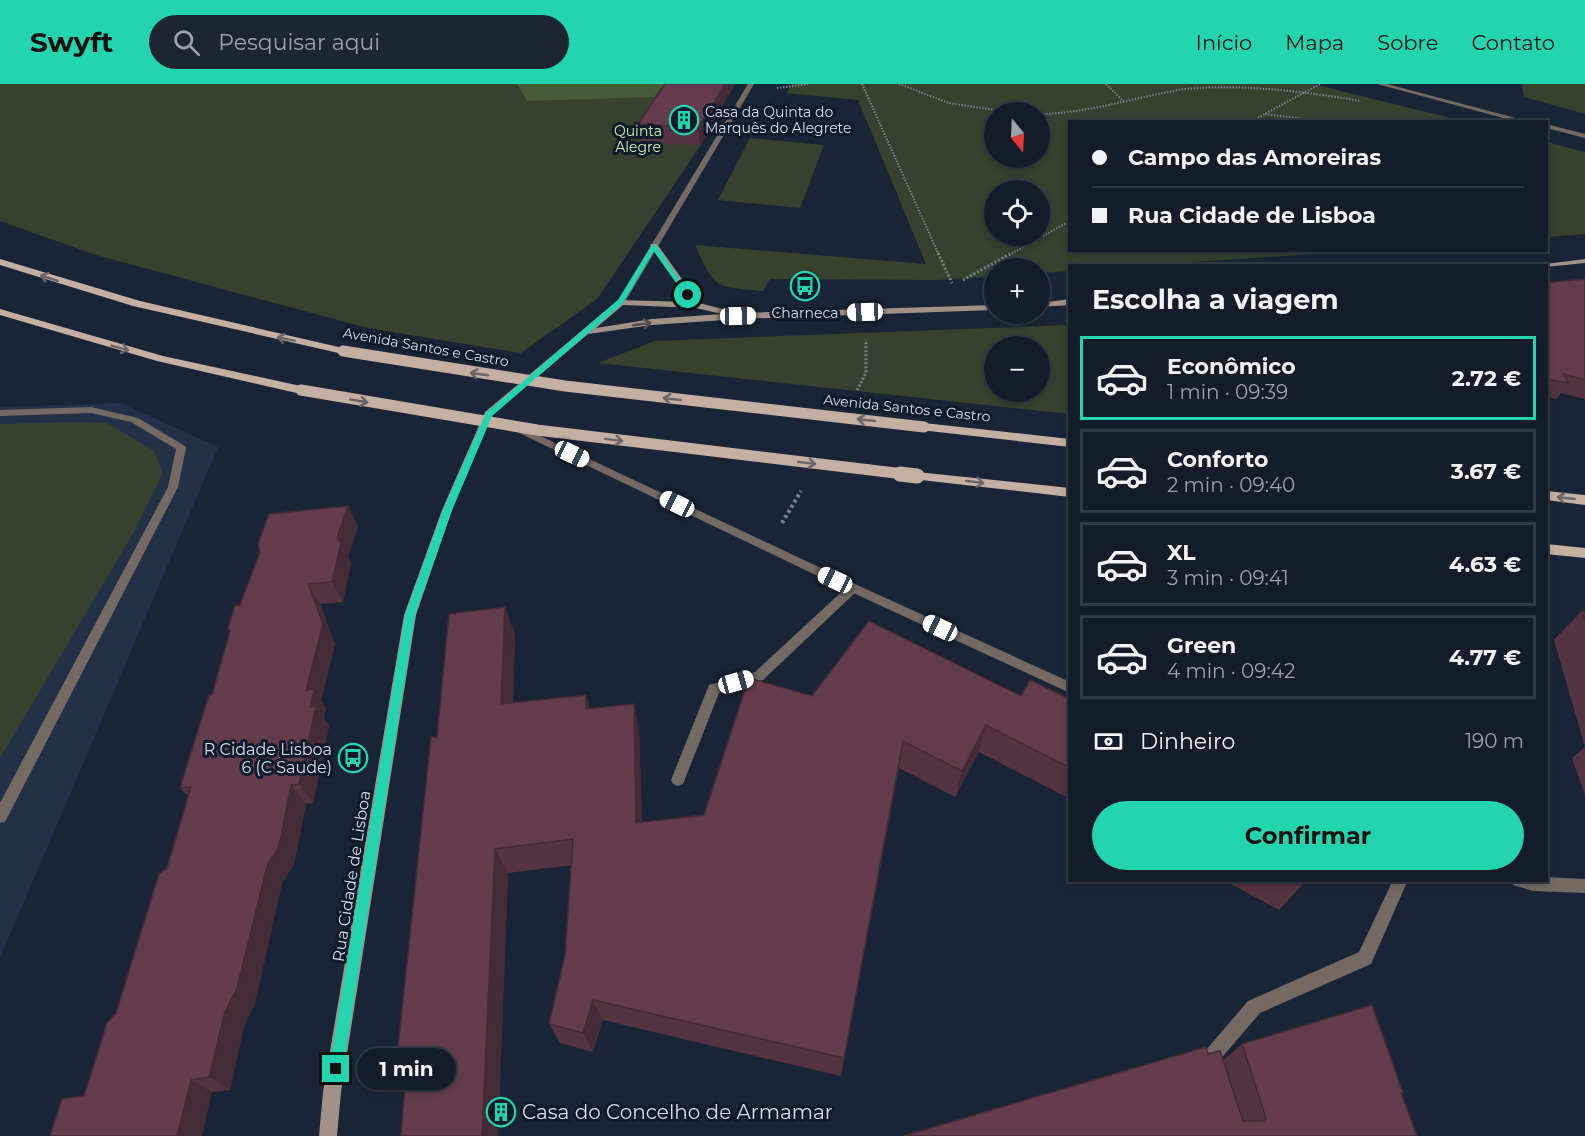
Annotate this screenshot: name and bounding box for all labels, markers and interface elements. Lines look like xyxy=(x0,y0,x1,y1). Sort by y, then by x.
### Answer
search box xyxy=(149,15,569,69)
text: Swyft xyxy=(30,25,113,59)
icon: search xyxy=(170,26,203,59)
text: Pesquisar aqui xyxy=(218,29,380,56)
text: Início xyxy=(1196,30,1252,55)
text: Mapa xyxy=(1285,30,1344,55)
text: Sobre xyxy=(1377,30,1438,55)
text: Contato xyxy=(1471,30,1555,55)
north arrow xyxy=(984,102,1050,168)
map controls xyxy=(984,102,1050,402)
place label: Casa da Quinta do Marquês do Alegrete xyxy=(705,103,851,137)
building icon: Casa da Quinta do Marquês do Alegrete xyxy=(668,104,700,136)
park label: Quinta Alegre xyxy=(614,122,662,156)
text: Campo das Amoreiras xyxy=(1128,144,1381,171)
button: locate xyxy=(984,180,1050,246)
text: Rua Cidade de Lisboa xyxy=(1128,202,1376,229)
button: + xyxy=(984,258,1050,324)
bus stop icon: Charneca xyxy=(789,270,821,302)
one-way arrow xyxy=(40,272,59,283)
route start xyxy=(674,281,701,308)
text: Escolha a viagem xyxy=(1092,283,1339,316)
car xyxy=(847,302,883,322)
place label: Charneca xyxy=(771,304,839,322)
car xyxy=(720,307,756,325)
one-way arrow xyxy=(632,318,651,329)
street label: Avenida Santos e Castro xyxy=(342,324,511,370)
one-way arrow xyxy=(277,333,296,344)
button: − xyxy=(984,336,1050,402)
one-way arrow xyxy=(110,343,129,354)
icon: car xyxy=(1095,351,1149,405)
text: Econômico xyxy=(1167,353,1296,380)
text: 2.72 € xyxy=(1452,365,1521,392)
one-way arrow xyxy=(470,368,489,379)
text: 1 min · 09:39 xyxy=(1167,380,1288,404)
street label: Avenida Santos e Castro xyxy=(822,390,992,426)
one-way arrow xyxy=(663,393,683,404)
one-way arrow xyxy=(348,396,368,407)
one-way arrow xyxy=(857,414,877,425)
one-way arrow xyxy=(603,435,623,446)
car xyxy=(552,438,592,470)
icon: car xyxy=(1095,444,1149,498)
text: Conforto xyxy=(1167,446,1268,473)
one-way arrow xyxy=(797,458,817,469)
text: 3.67 € xyxy=(1451,458,1521,485)
text: 2 min · 09:40 xyxy=(1167,473,1295,497)
one-way arrow xyxy=(965,477,985,488)
car xyxy=(657,488,697,520)
one-way arrow xyxy=(1556,492,1576,503)
icon: car xyxy=(1095,537,1149,591)
text: XL xyxy=(1167,539,1196,566)
text: 4.63 € xyxy=(1449,551,1521,578)
car xyxy=(815,564,855,596)
text: 3 min · 09:41 xyxy=(1167,566,1289,590)
car xyxy=(920,612,960,644)
icon: car xyxy=(1095,630,1149,684)
text: Green xyxy=(1167,632,1236,659)
text: 4.77 € xyxy=(1449,644,1521,671)
text: 4 min · 09:42 xyxy=(1167,659,1295,683)
car xyxy=(716,668,756,696)
icon: cash xyxy=(1092,725,1125,758)
text: Dinheiro xyxy=(1140,728,1235,755)
text: 190 m xyxy=(1465,729,1524,753)
place label: R Cidade Lisboa 6 (C Saude) xyxy=(204,740,332,777)
bus stop icon: R Cidade Lisboa 6 (C Saude) xyxy=(337,742,369,774)
street label: Rua Cidade de Lisboa xyxy=(329,789,374,963)
button: Confirmar xyxy=(1092,801,1524,870)
callout: 1 min xyxy=(357,1048,456,1090)
route end xyxy=(322,1055,349,1082)
text: 1 min xyxy=(379,1057,434,1081)
building icon: Casa do Concelho de Armamar xyxy=(485,1096,517,1128)
place label: Casa do Concelho de Armamar xyxy=(522,1100,833,1124)

